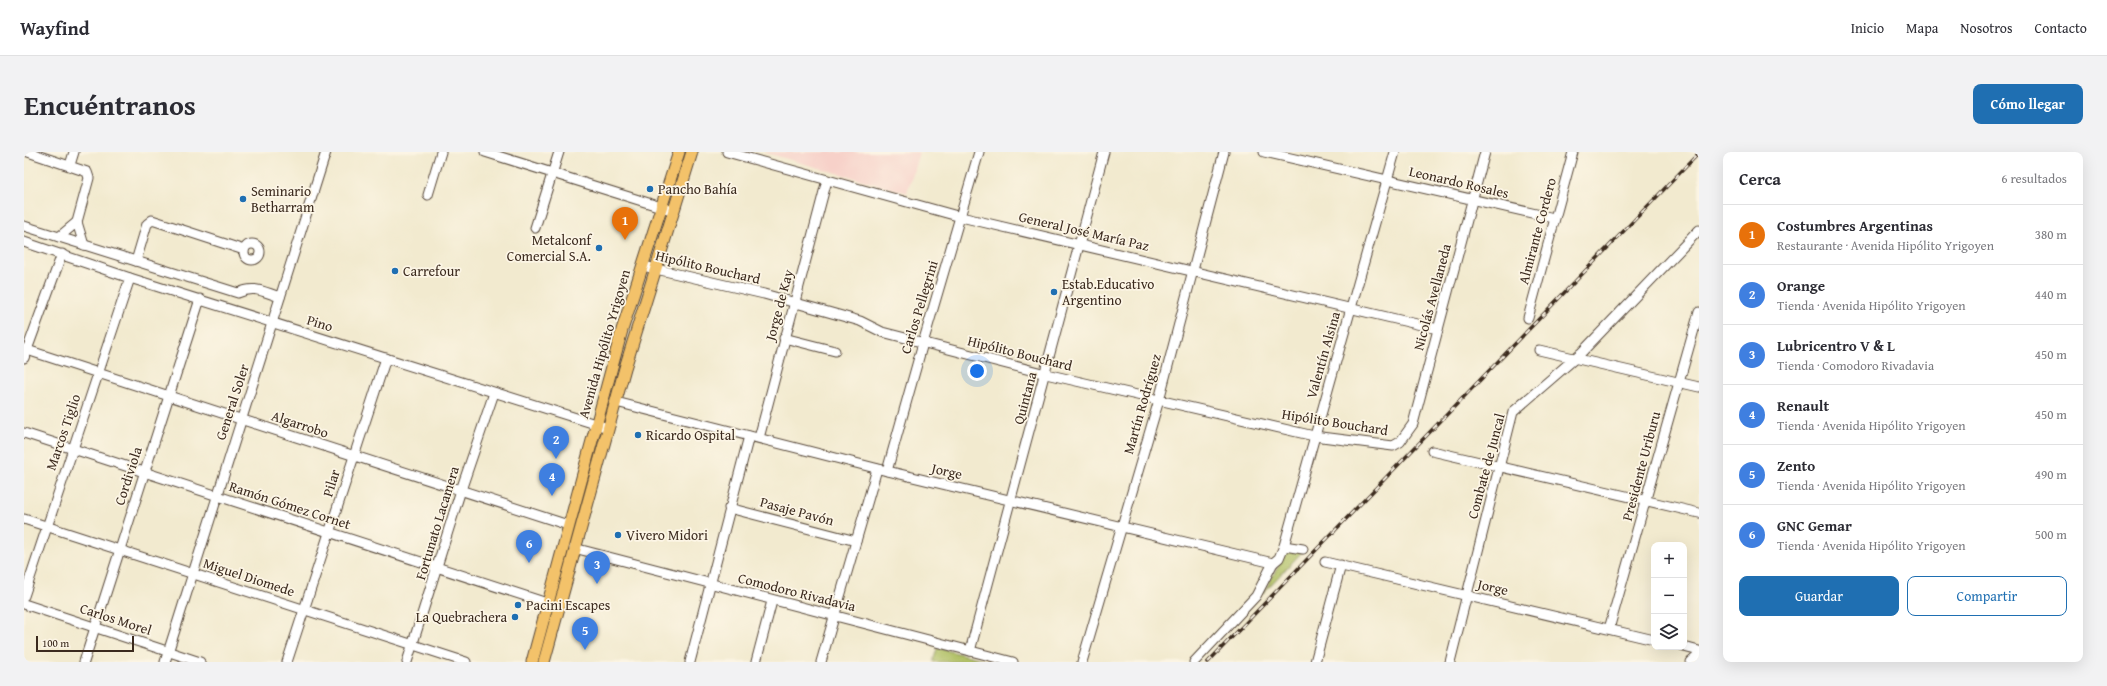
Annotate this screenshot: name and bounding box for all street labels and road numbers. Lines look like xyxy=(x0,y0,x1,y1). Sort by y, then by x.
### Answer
street label: Leonardo Rosales xyxy=(1407,161,1511,203)
street label: Almirante Cordero xyxy=(1513,175,1561,287)
street label: General José María Paz xyxy=(1017,206,1151,256)
street label: Nicolás Avellaneda xyxy=(1408,241,1456,353)
street label: Hipólito Bouchard xyxy=(654,245,763,289)
street label: Carlos Pellegrini xyxy=(895,258,943,356)
street label: Avenida Hipólito Yrigoyen xyxy=(573,267,635,421)
street label: Jorge de Kay xyxy=(759,267,798,345)
street label: Valentín Alsina xyxy=(1301,309,1345,401)
street label: Pino xyxy=(304,310,336,336)
street label: Hipólito Bouchard xyxy=(966,330,1075,376)
street label: Martín Rodríguez xyxy=(1118,352,1166,456)
street label: General Soler xyxy=(210,361,254,443)
street label: Quintana xyxy=(1008,369,1042,427)
street label: Marcos Tiglio xyxy=(41,391,85,473)
street label: Hipólito Bouchard xyxy=(1281,404,1390,440)
street label: Algarrobo xyxy=(269,405,331,443)
street label: Presidente Uriburu xyxy=(1617,409,1665,523)
street label: Combate de Juncal xyxy=(1462,411,1510,521)
street label: Cordiviola xyxy=(109,444,147,508)
street label: Jorge xyxy=(928,457,965,484)
street label: Fortunato Lacamera xyxy=(410,463,464,582)
street label: Pilar xyxy=(317,467,345,499)
street label: Ramón Gómez Cornet xyxy=(227,476,353,534)
street label: Pasaje Pavón xyxy=(758,492,836,530)
street label: Miguel Diomede xyxy=(201,553,298,601)
street label: Comodoro Rivadavia xyxy=(736,568,858,616)
street label: Jorge xyxy=(1474,573,1511,600)
street label: Carlos Morel xyxy=(78,598,155,640)

